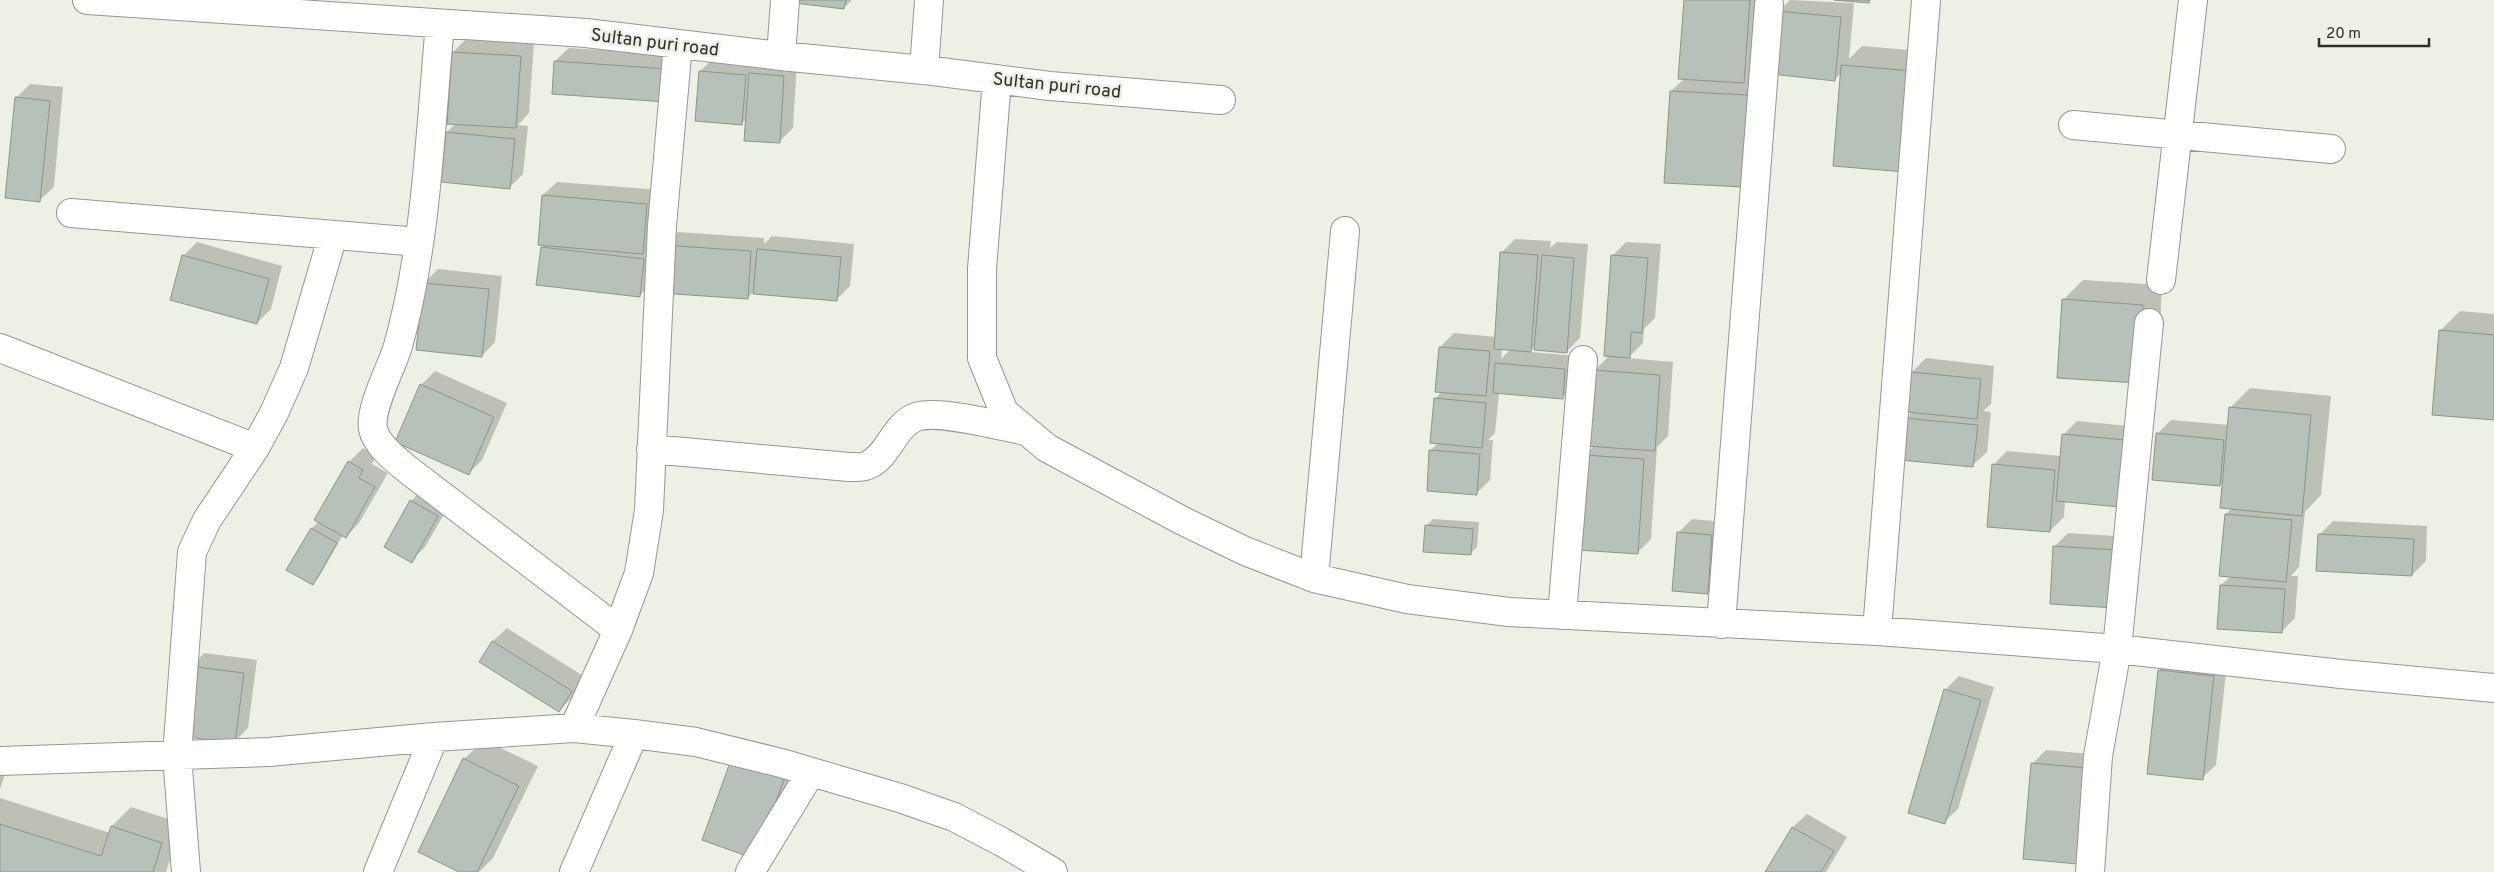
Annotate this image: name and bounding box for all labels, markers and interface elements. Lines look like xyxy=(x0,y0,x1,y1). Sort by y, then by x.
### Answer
scale bar xyxy=(2319,15,2429,47)
street label: Sultan puri road xyxy=(589,24,720,63)
text: 20 m xyxy=(2326,25,2361,44)
street label: Sultan puri road xyxy=(991,68,1122,105)

